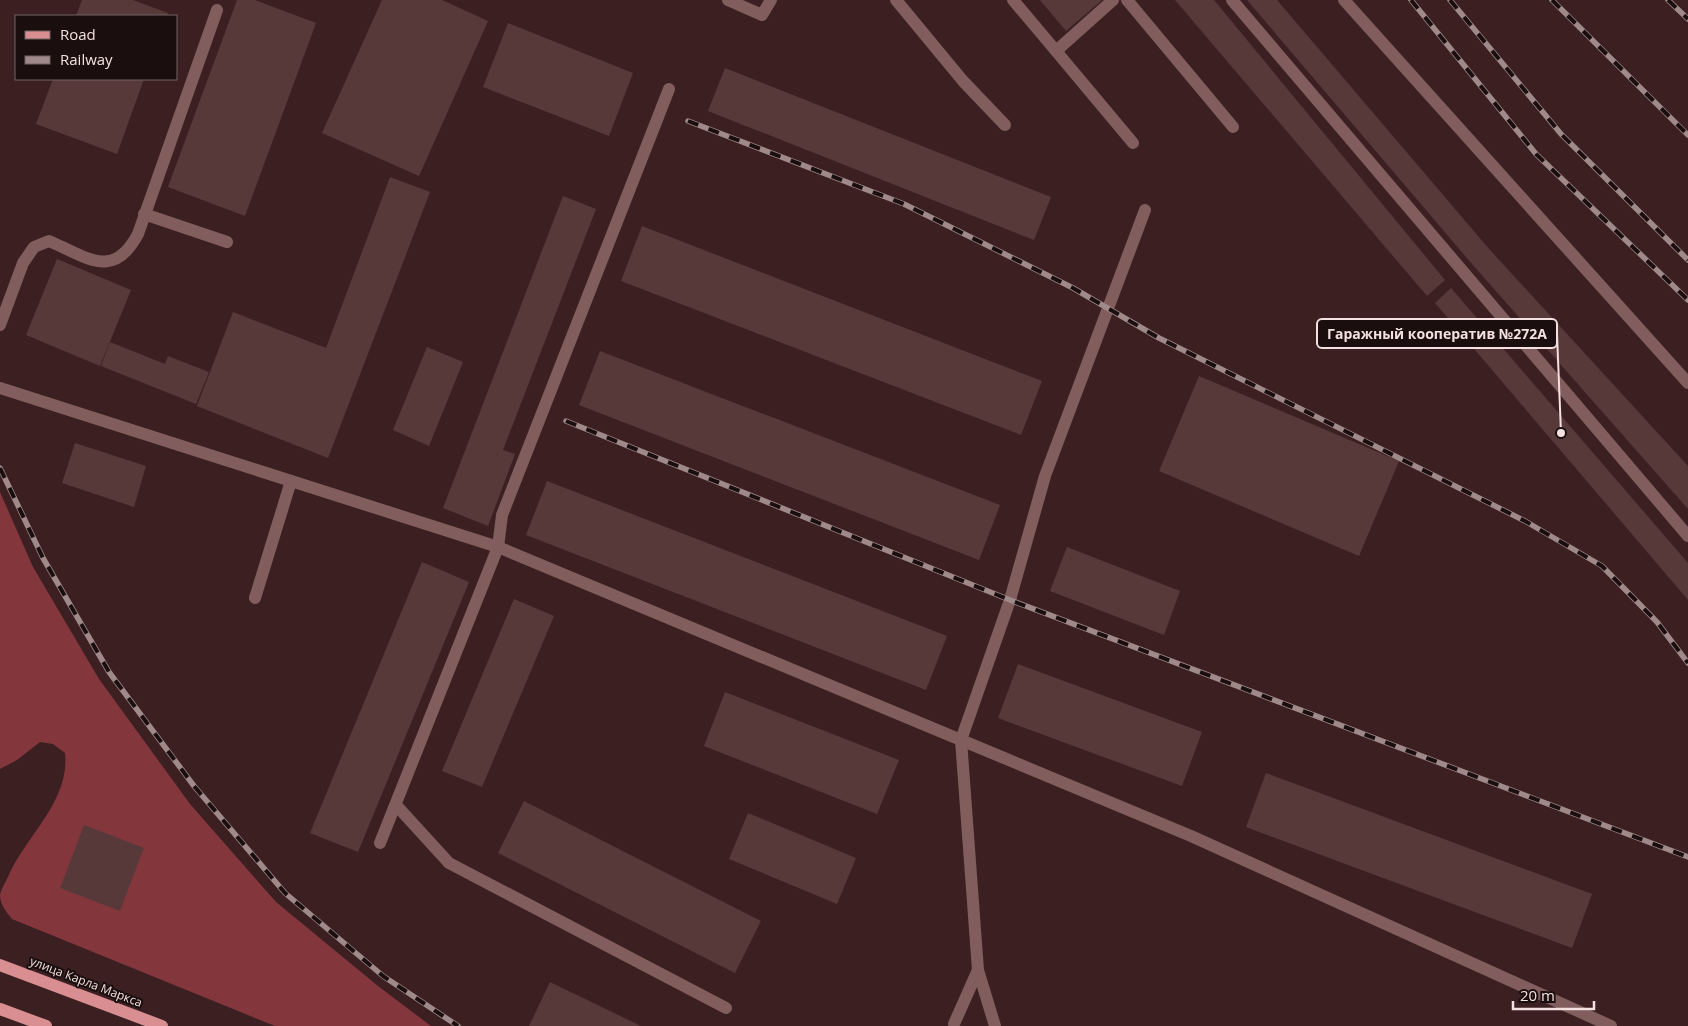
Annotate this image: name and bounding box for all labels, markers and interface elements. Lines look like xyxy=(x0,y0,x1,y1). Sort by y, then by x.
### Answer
legend xyxy=(15,15,178,80)
text: Road xyxy=(60,24,96,44)
text: Railway xyxy=(60,49,113,69)
callout: Гаражный кооператив №272А xyxy=(1317,319,1557,348)
text: Гаражный кооператив №272А xyxy=(1327,324,1547,343)
street label: улица Карла Маркса xyxy=(27,952,145,1011)
scale bar xyxy=(1513,978,1594,1010)
text: 20 m xyxy=(1520,985,1555,1005)

